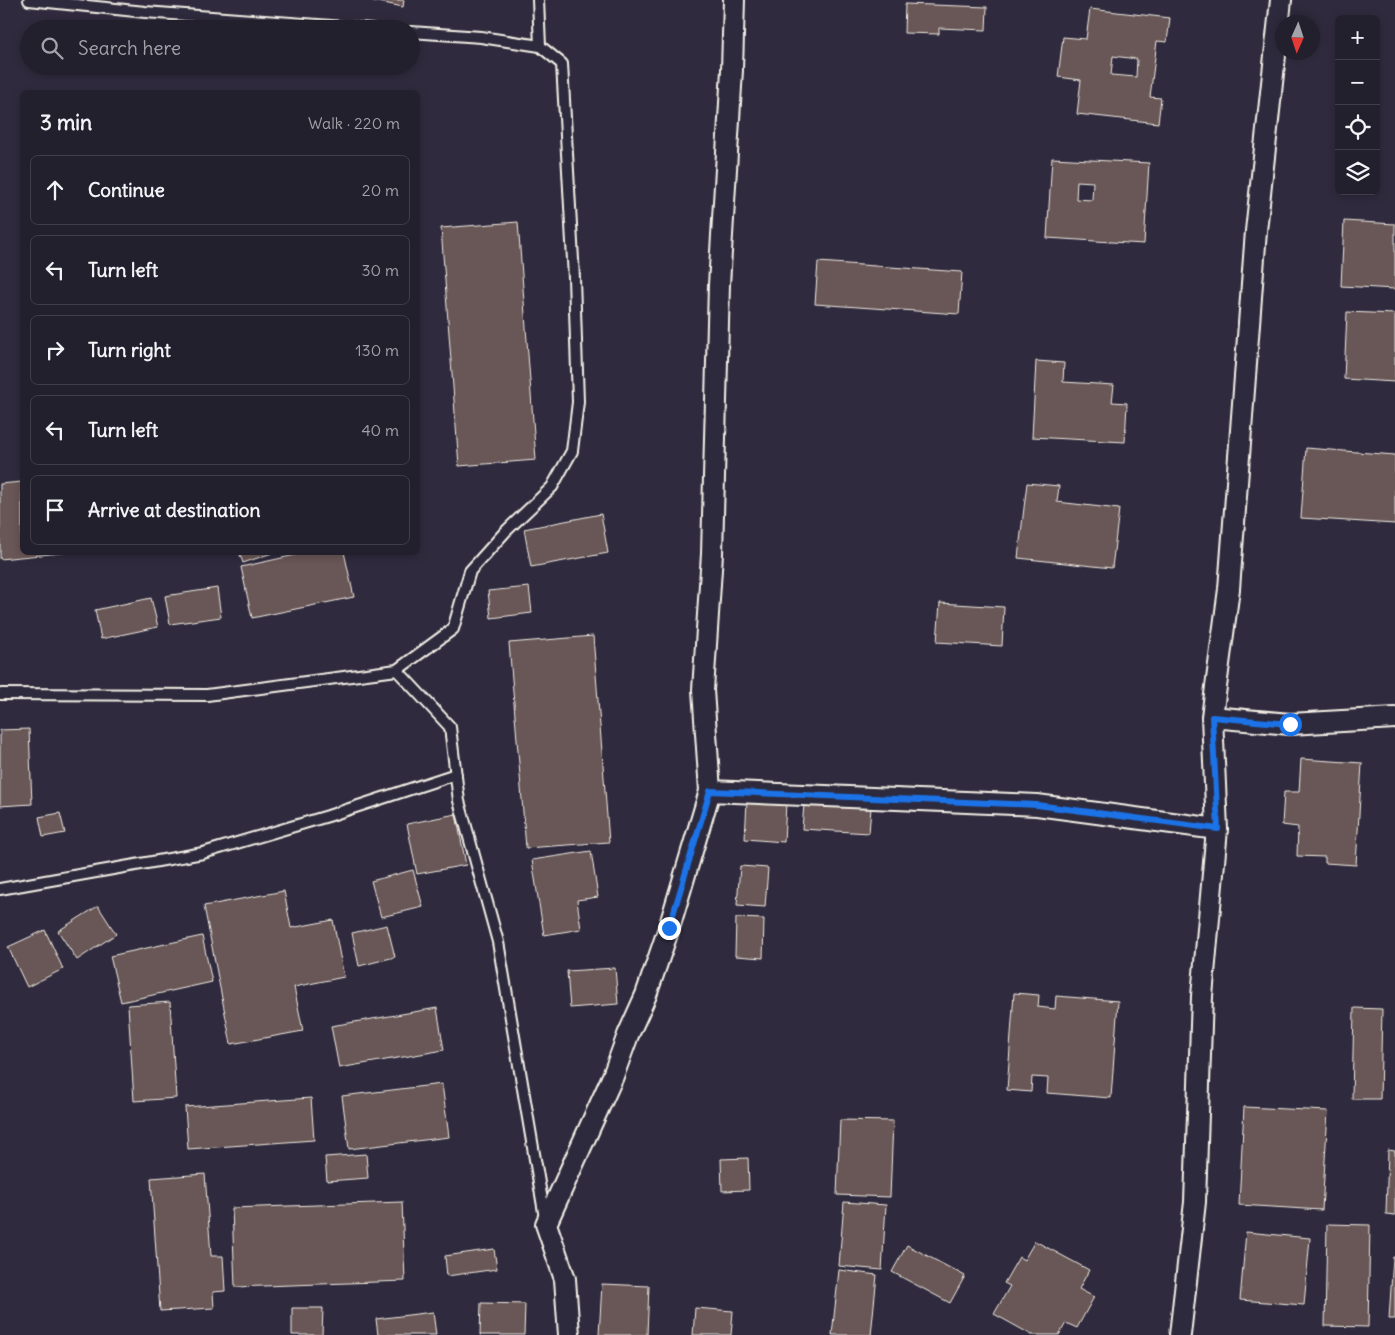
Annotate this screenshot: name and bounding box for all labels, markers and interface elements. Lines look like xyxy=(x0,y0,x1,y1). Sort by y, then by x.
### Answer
north arrow xyxy=(1275,15,1320,60)
map controls xyxy=(1335,15,1380,195)
button: + xyxy=(1335,15,1380,60)
search box xyxy=(20,20,420,75)
icon: search xyxy=(38,34,66,62)
text: Search here xyxy=(78,36,181,60)
button: − xyxy=(1335,60,1380,105)
button: locate xyxy=(1335,105,1380,150)
text: 3 min xyxy=(40,109,92,136)
text: Walk · 220 m xyxy=(308,113,400,133)
button: layers xyxy=(1335,150,1380,195)
icon: ahead xyxy=(41,176,69,204)
text: Continue xyxy=(88,178,165,202)
text: 20 m xyxy=(362,180,399,200)
icon: left xyxy=(41,256,69,284)
text: Turn left xyxy=(88,258,158,282)
text: 30 m xyxy=(362,260,399,280)
icon: right xyxy=(41,336,69,364)
text: Turn right xyxy=(88,338,171,362)
text: 130 m xyxy=(355,340,399,360)
icon: left xyxy=(41,416,69,444)
text: Turn left xyxy=(88,418,158,442)
text: 40 m xyxy=(361,420,399,440)
icon: arrive xyxy=(41,496,69,524)
text: Arrive at destination xyxy=(88,498,261,522)
route start xyxy=(1279,713,1302,736)
route end xyxy=(658,917,681,940)

